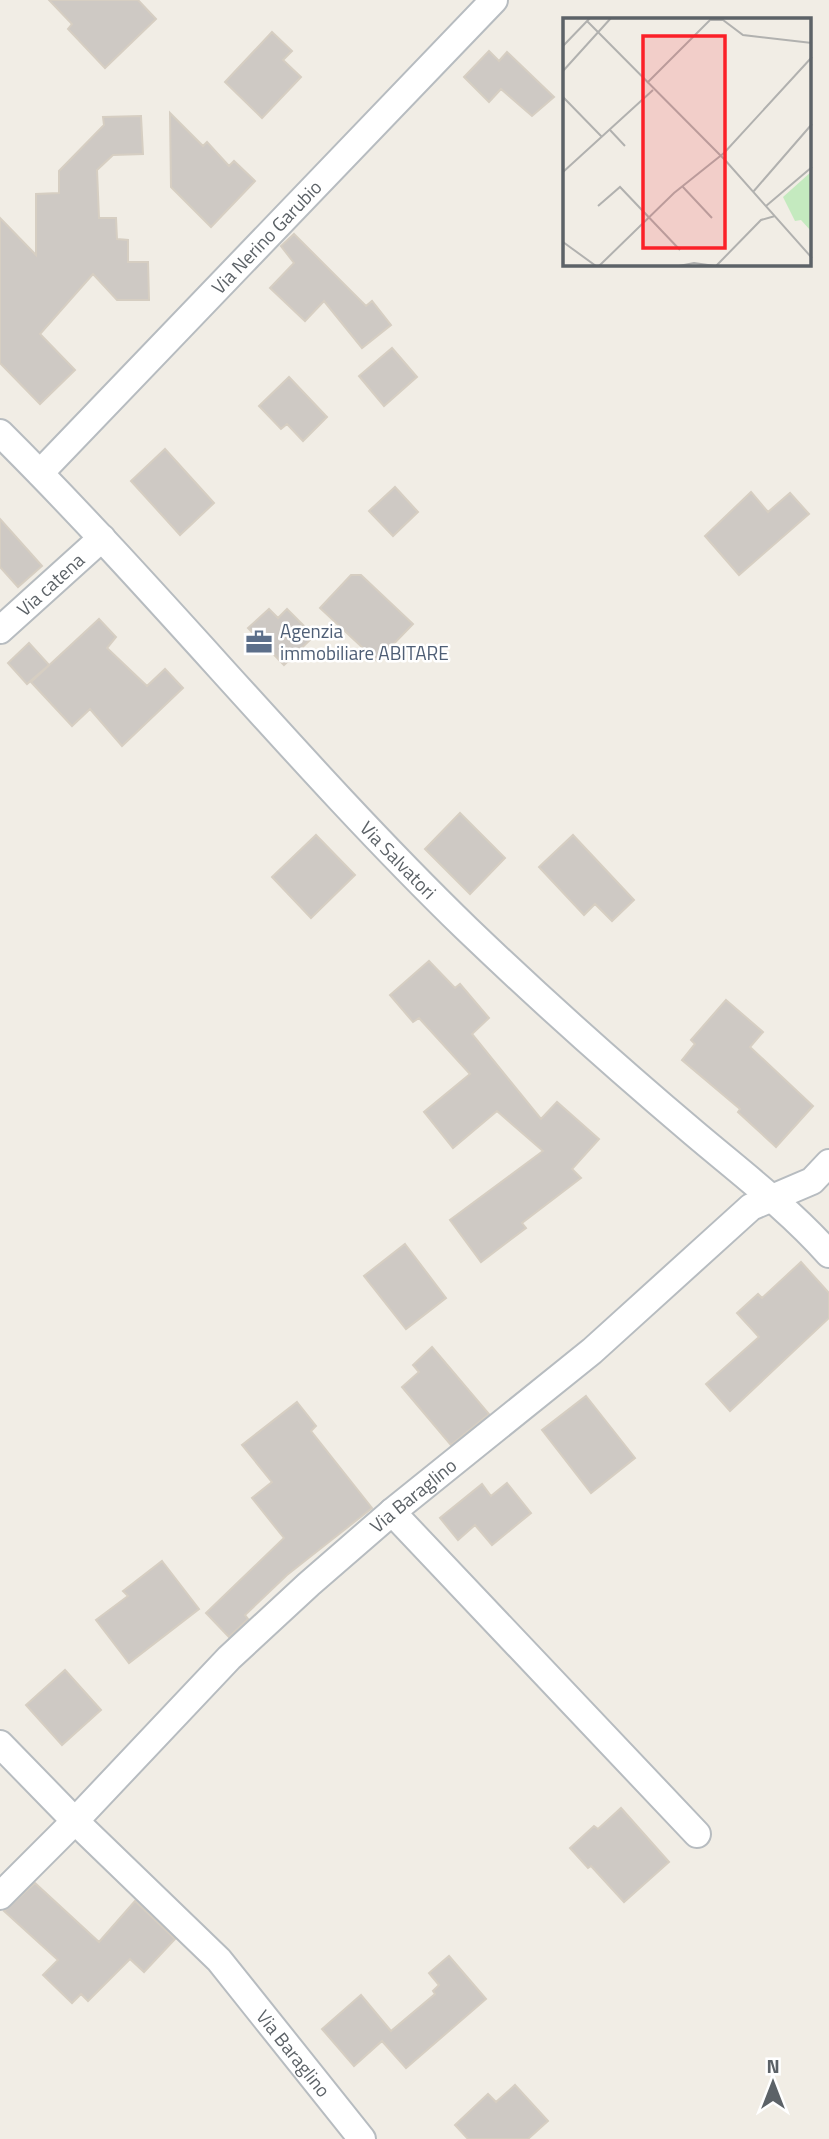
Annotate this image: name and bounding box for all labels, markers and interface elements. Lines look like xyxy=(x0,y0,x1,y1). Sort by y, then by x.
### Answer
inset map xyxy=(563,18,812,266)
street label: Via Nerino Garubio xyxy=(204,173,328,300)
street label: Via catena xyxy=(10,545,91,623)
place label: Agenzia immobiliare ABITARE xyxy=(280,616,449,667)
office icon: Agenzia immobiliare ABITARE xyxy=(244,627,274,657)
street label: Via Salvatori xyxy=(354,814,444,905)
street label: Via Baraglino xyxy=(363,1451,463,1539)
street label: Via Baraglino xyxy=(250,2003,338,2103)
north arrow xyxy=(738,2048,808,2118)
text: N xyxy=(766,2051,780,2080)

